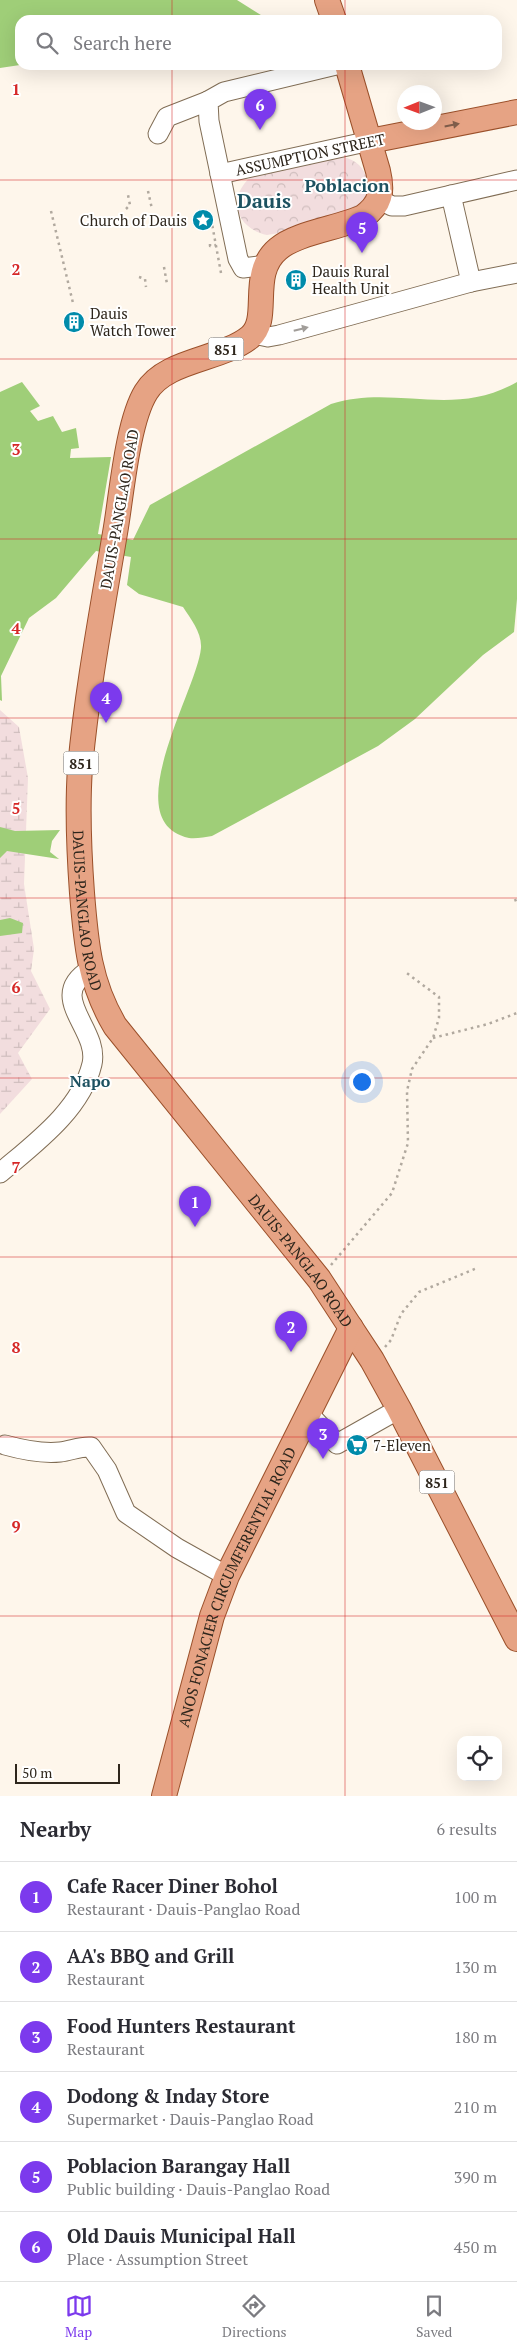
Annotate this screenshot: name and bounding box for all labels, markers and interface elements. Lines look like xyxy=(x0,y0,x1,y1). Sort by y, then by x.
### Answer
search box xyxy=(15,15,502,70)
icon: search xyxy=(33,29,61,57)
text: Search here xyxy=(73,30,172,55)
text: 1 xyxy=(11,78,21,100)
north arrow xyxy=(397,85,442,130)
pin: 6 xyxy=(244,89,276,130)
one-way arrow xyxy=(444,121,459,129)
street label: ASSUMPTION STREET xyxy=(233,128,387,180)
district label: Poblacion xyxy=(304,173,390,197)
district label: Dauis xyxy=(237,187,291,214)
place icon: Church of Dauis xyxy=(191,208,215,232)
place label: Church of Dauis xyxy=(80,210,187,230)
pin: 5 xyxy=(346,212,378,253)
text: 2 xyxy=(11,258,21,280)
place label: Dauis Rural Health Unit xyxy=(312,261,390,298)
building icon: Dauis Rural Health Unit xyxy=(284,268,308,292)
place label: Dauis Watch Tower xyxy=(90,303,176,340)
building icon: Dauis Watch Tower xyxy=(62,310,86,334)
one-way arrow xyxy=(294,325,309,333)
road number: 851 xyxy=(208,338,244,360)
street label: DAUIS-PANGLAO ROAD xyxy=(95,428,143,590)
text: 3 xyxy=(11,438,21,460)
text: 4 xyxy=(11,617,21,639)
pin: 4 xyxy=(90,682,122,723)
road number: 851 xyxy=(64,751,98,774)
text: 5 xyxy=(11,797,21,819)
street label: DAUIS-PANGLAO ROAD xyxy=(69,830,108,993)
text: 6 xyxy=(11,976,21,998)
your location xyxy=(349,1069,375,1095)
district label: Napo xyxy=(70,1070,111,1092)
text: 7 xyxy=(11,1156,21,1178)
pin: 1 xyxy=(179,1186,211,1227)
street label: DAUIS-PANGLAO ROAD xyxy=(244,1190,358,1331)
pin: 2 xyxy=(275,1311,307,1352)
text: 8 xyxy=(11,1336,21,1358)
pin: 3 xyxy=(307,1418,339,1459)
supermarket icon: 7-Eleven xyxy=(345,1433,369,1457)
place label: 7-Eleven xyxy=(373,1435,431,1455)
street label: ANOS FONACIER CIRCUMFERENTIAL ROAD xyxy=(173,1443,300,1729)
road number: 851 xyxy=(420,1470,454,1494)
text: 9 xyxy=(11,1515,21,1537)
map controls xyxy=(457,1736,502,1781)
button: locate xyxy=(457,1736,502,1781)
scale bar xyxy=(15,1761,120,1784)
text: 50 m xyxy=(22,1763,52,1782)
text: Nearby xyxy=(20,1815,91,1843)
text: 6 results xyxy=(437,1818,497,1840)
text: Cafe Racer Diner Bohol xyxy=(67,1873,278,1898)
text: 1 xyxy=(31,1886,41,1908)
text: 100 m xyxy=(454,1886,497,1908)
text: Restaurant · Dauis-Panglao Road xyxy=(67,1898,300,1920)
text: AA's BBQ and Grill xyxy=(67,1943,234,1968)
text: 2 xyxy=(31,1956,41,1978)
text: 130 m xyxy=(454,1956,497,1978)
text: Restaurant xyxy=(67,1968,145,1990)
text: Food Hunters Restaurant xyxy=(67,2013,296,2038)
text: 3 xyxy=(31,2026,41,2048)
text: 180 m xyxy=(454,2026,497,2048)
text: Restaurant xyxy=(67,2038,145,2060)
text: Dodong & Inday Store xyxy=(67,2083,269,2108)
text: 4 xyxy=(31,2096,41,2118)
text: 210 m xyxy=(454,2096,497,2118)
text: Supermarket · Dauis-Panglao Road xyxy=(67,2108,314,2130)
text: Poblacion Barangay Hall xyxy=(67,2153,290,2178)
text: 5 xyxy=(31,2166,41,2188)
text: 390 m xyxy=(454,2166,497,2188)
text: Public building · Dauis-Panglao Road xyxy=(67,2178,330,2200)
text: Old Dauis Municipal Hall xyxy=(67,2223,296,2248)
text: 6 xyxy=(31,2236,41,2258)
text: 450 m xyxy=(454,2236,497,2258)
text: Place · Assumption Street xyxy=(67,2248,248,2270)
tab: Map xyxy=(65,2292,93,2341)
tab: Directions xyxy=(222,2292,287,2341)
tab: Saved xyxy=(416,2292,452,2341)

